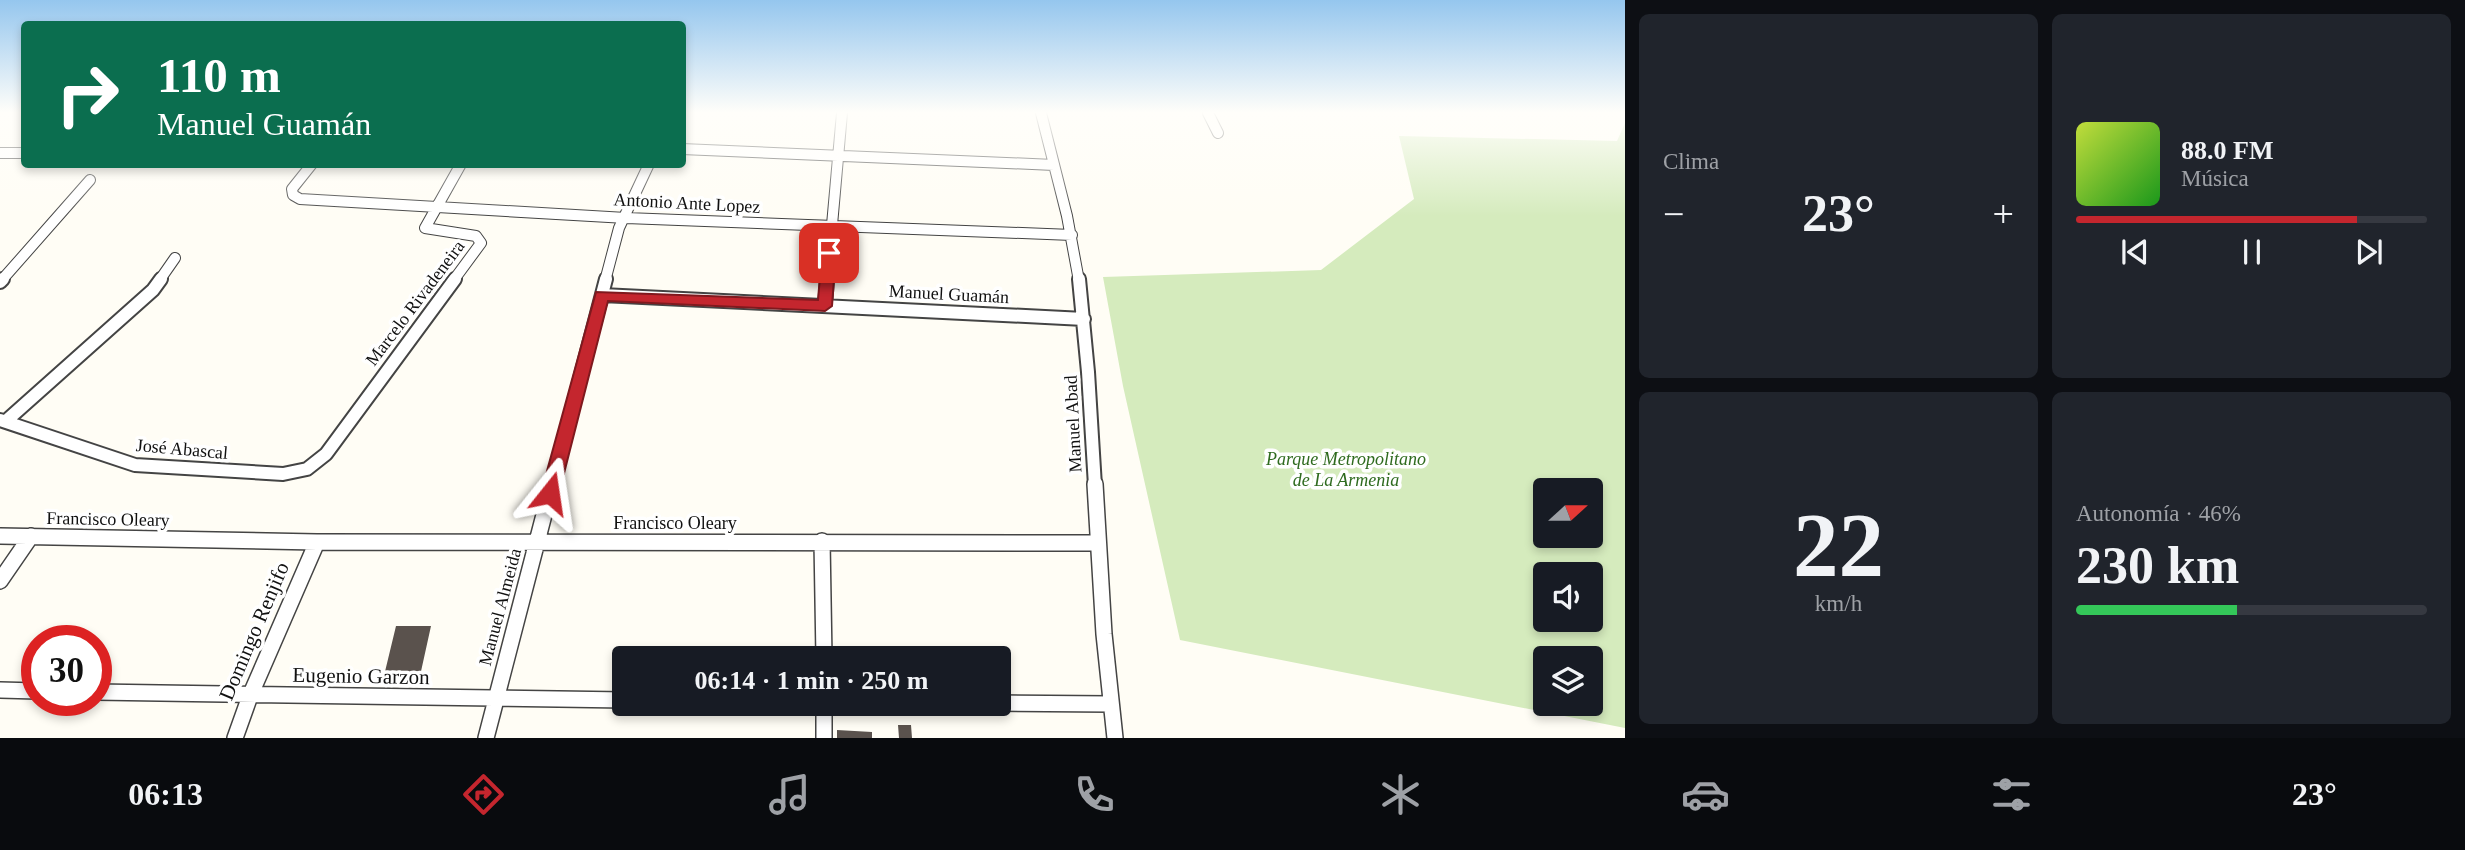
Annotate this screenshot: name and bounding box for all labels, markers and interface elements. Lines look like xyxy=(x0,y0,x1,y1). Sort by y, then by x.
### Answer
text: 110 m xyxy=(157,48,281,103)
icon: right xyxy=(42,49,133,140)
text: Manuel Guamán xyxy=(157,106,371,142)
text: 88.0 FM xyxy=(2181,136,2273,165)
text: Clima xyxy=(1663,149,1719,174)
text: Música xyxy=(2181,166,2249,191)
text: 23° xyxy=(1802,185,1875,242)
street label: Antonio Ante Lopez xyxy=(613,189,761,217)
text: − xyxy=(1663,193,1684,235)
text: + xyxy=(1993,193,2014,235)
pin xyxy=(799,223,859,283)
icon: previous xyxy=(2116,233,2154,271)
icon: pause xyxy=(2233,233,2271,271)
icon: next xyxy=(2350,233,2388,271)
icon: arrive xyxy=(810,234,848,272)
street label: Marcelo Rivadeneira xyxy=(361,237,469,369)
street label: Manuel Guamán xyxy=(888,281,1010,307)
street label: Manuel Abad xyxy=(1060,375,1086,473)
street label: José Abascal xyxy=(135,435,229,463)
park label: Parque Metropolitano de La Armenia xyxy=(1265,449,1426,490)
position arrow xyxy=(513,456,587,530)
north arrow xyxy=(1533,478,1603,548)
map controls xyxy=(1533,478,1603,716)
text: 22 xyxy=(1793,495,1884,596)
text: Autonomía · 46% xyxy=(2076,501,2241,526)
street label: Francisco Oleary xyxy=(46,508,170,530)
street label: Francisco Oleary xyxy=(613,513,737,533)
text: 230 km xyxy=(2076,537,2239,594)
street label: Manuel Almeida xyxy=(475,546,525,668)
street label: Domingo Renjifo xyxy=(214,558,294,704)
button: sound xyxy=(1533,562,1603,632)
text: km/h xyxy=(1815,591,1862,616)
speed limit sign: 30 xyxy=(21,625,112,716)
button: layers xyxy=(1533,646,1603,716)
street label: Eugenio Garzon xyxy=(292,663,430,689)
text: 06:14 · 1 min · 250 m xyxy=(695,666,929,695)
icon: directions xyxy=(459,770,508,819)
icon: music xyxy=(765,770,814,819)
icon: phone xyxy=(1070,770,1119,819)
icon: climate xyxy=(1376,770,1425,819)
icon: car xyxy=(1681,770,1730,819)
icon: filters xyxy=(1987,770,2036,819)
text: 06:13 xyxy=(128,776,203,812)
text: 23° xyxy=(2292,776,2337,812)

